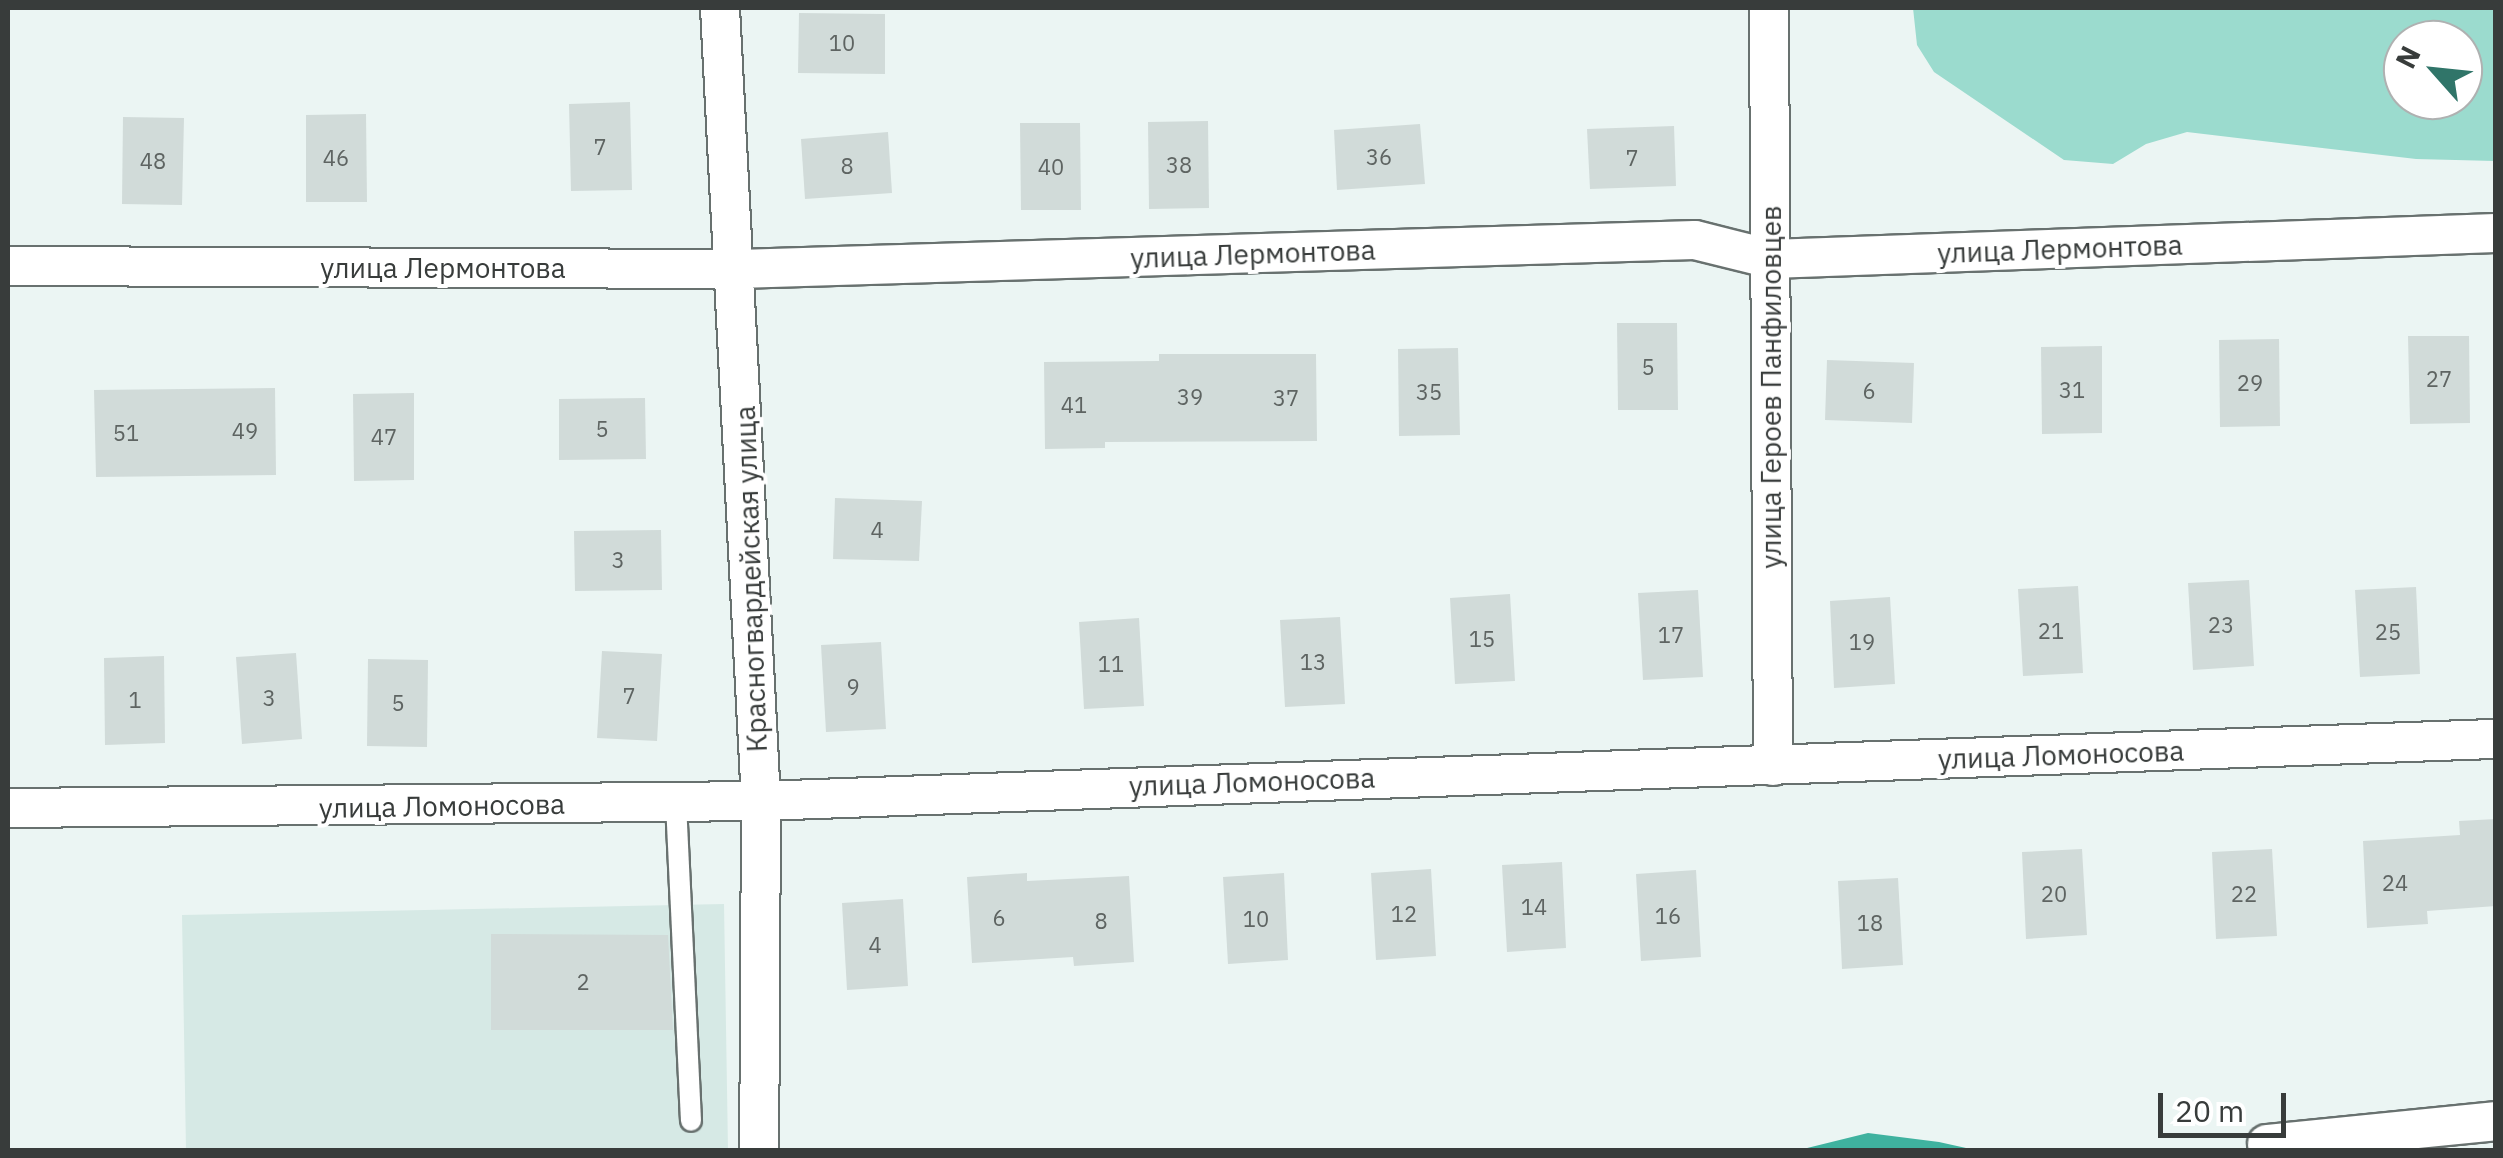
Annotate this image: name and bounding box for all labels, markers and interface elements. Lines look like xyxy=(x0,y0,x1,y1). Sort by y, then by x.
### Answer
north arrow xyxy=(2383,20,2483,120)
house number: 10 xyxy=(829,30,855,56)
text: N xyxy=(2387,40,2429,74)
house number: 7 xyxy=(593,134,607,160)
house number: 36 xyxy=(1366,144,1392,170)
house number: 46 xyxy=(323,145,349,171)
house number: 7 xyxy=(1625,145,1639,171)
house number: 48 xyxy=(140,148,166,174)
house number: 38 xyxy=(1166,152,1192,178)
house number: 8 xyxy=(840,153,854,179)
house number: 40 xyxy=(1038,154,1064,180)
street label: улица Героев Панфиловцев xyxy=(1754,205,1788,569)
street label: улица Лермонтова xyxy=(1937,228,2183,270)
street label: улица Лермонтова xyxy=(1130,233,1376,275)
street label: улица Лермонтова xyxy=(320,251,566,285)
house number: 5 xyxy=(1641,354,1655,380)
house number: 27 xyxy=(2426,366,2452,392)
house number: 29 xyxy=(2237,370,2263,396)
house number: 31 xyxy=(2059,377,2085,403)
house number: 6 xyxy=(1862,378,1876,404)
house number: 35 xyxy=(1416,379,1442,405)
house number: 39 xyxy=(1177,384,1203,410)
house number: 37 xyxy=(1273,385,1299,411)
house number: 41 xyxy=(1061,392,1087,418)
street label: Красногвардейская улица xyxy=(728,405,774,753)
house number: 5 xyxy=(595,416,609,442)
house number: 49 xyxy=(232,418,258,444)
house number: 51 xyxy=(113,420,139,446)
house number: 47 xyxy=(371,424,397,450)
house number: 4 xyxy=(870,517,884,543)
house number: 3 xyxy=(611,547,625,573)
house number: 23 xyxy=(2208,612,2234,638)
house number: 21 xyxy=(2038,618,2064,644)
house number: 25 xyxy=(2375,619,2401,645)
house number: 17 xyxy=(1658,622,1684,648)
house number: 15 xyxy=(1469,626,1495,652)
house number: 19 xyxy=(1849,629,1875,655)
house number: 13 xyxy=(1300,649,1326,675)
house number: 11 xyxy=(1098,651,1124,677)
house number: 9 xyxy=(846,674,860,700)
house number: 7 xyxy=(622,683,636,709)
house number: 3 xyxy=(262,685,276,711)
house number: 1 xyxy=(128,687,142,713)
house number: 5 xyxy=(391,690,405,716)
street label: улица Ломоносова xyxy=(1937,734,2185,776)
street label: улица Ломоносова xyxy=(1128,761,1376,803)
street label: улица Ломоносова xyxy=(319,787,565,825)
house number: 24 xyxy=(2382,870,2408,896)
house number: 20 xyxy=(2041,881,2067,907)
house number: 22 xyxy=(2231,881,2257,907)
house number: 14 xyxy=(1521,894,1547,920)
house number: 12 xyxy=(1391,901,1417,927)
house number: 16 xyxy=(1655,903,1681,929)
house number: 6 xyxy=(992,905,1006,931)
house number: 10 xyxy=(1243,906,1269,932)
house number: 8 xyxy=(1094,908,1108,934)
house number: 18 xyxy=(1857,910,1883,936)
house number: 4 xyxy=(868,932,882,958)
house number: 2 xyxy=(576,969,590,995)
scale bar xyxy=(2163,1073,2290,1135)
text: 20 m xyxy=(2175,1091,2244,1130)

